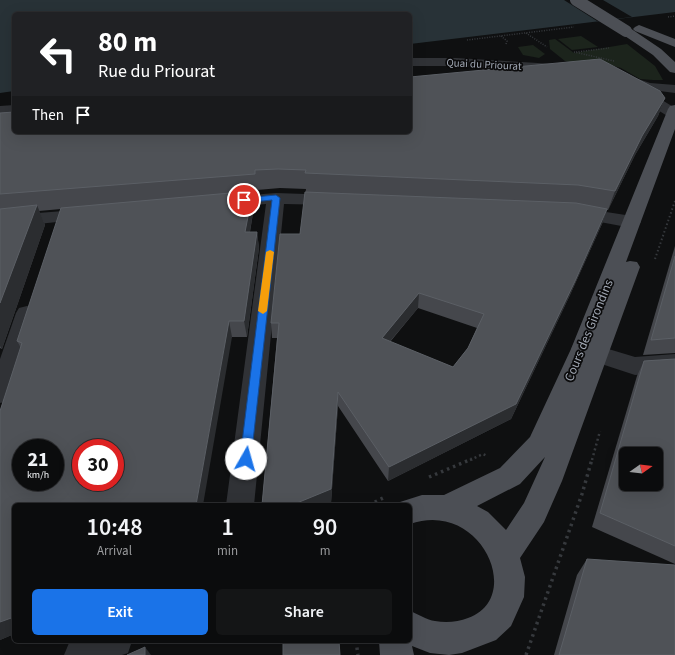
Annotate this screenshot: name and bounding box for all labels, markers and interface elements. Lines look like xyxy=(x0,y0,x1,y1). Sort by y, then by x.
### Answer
text: 80 m xyxy=(98,22,157,62)
icon: left xyxy=(32,28,84,80)
street label: Quai du Priourat xyxy=(446,55,522,74)
text: Rue du Priourat xyxy=(98,59,215,84)
icon: arrive xyxy=(72,104,94,126)
text: Then xyxy=(32,105,64,126)
pin xyxy=(227,183,261,217)
icon: arrive xyxy=(233,189,255,211)
street label: Cours des Girondins xyxy=(560,276,618,384)
position arrow xyxy=(225,438,267,480)
speed limit sign: 30 xyxy=(72,439,124,491)
text: 21 xyxy=(27,446,49,474)
north arrow xyxy=(619,447,663,491)
map controls xyxy=(619,447,663,491)
text: km/h xyxy=(27,468,49,482)
text: 10:48 xyxy=(87,510,142,545)
text: 1 xyxy=(221,510,234,545)
text: 90 xyxy=(313,510,337,545)
text: Arrival xyxy=(97,542,132,560)
text: min xyxy=(217,542,238,560)
text: m xyxy=(320,542,330,560)
button: Exit xyxy=(32,589,208,635)
button: Share xyxy=(216,589,392,635)

